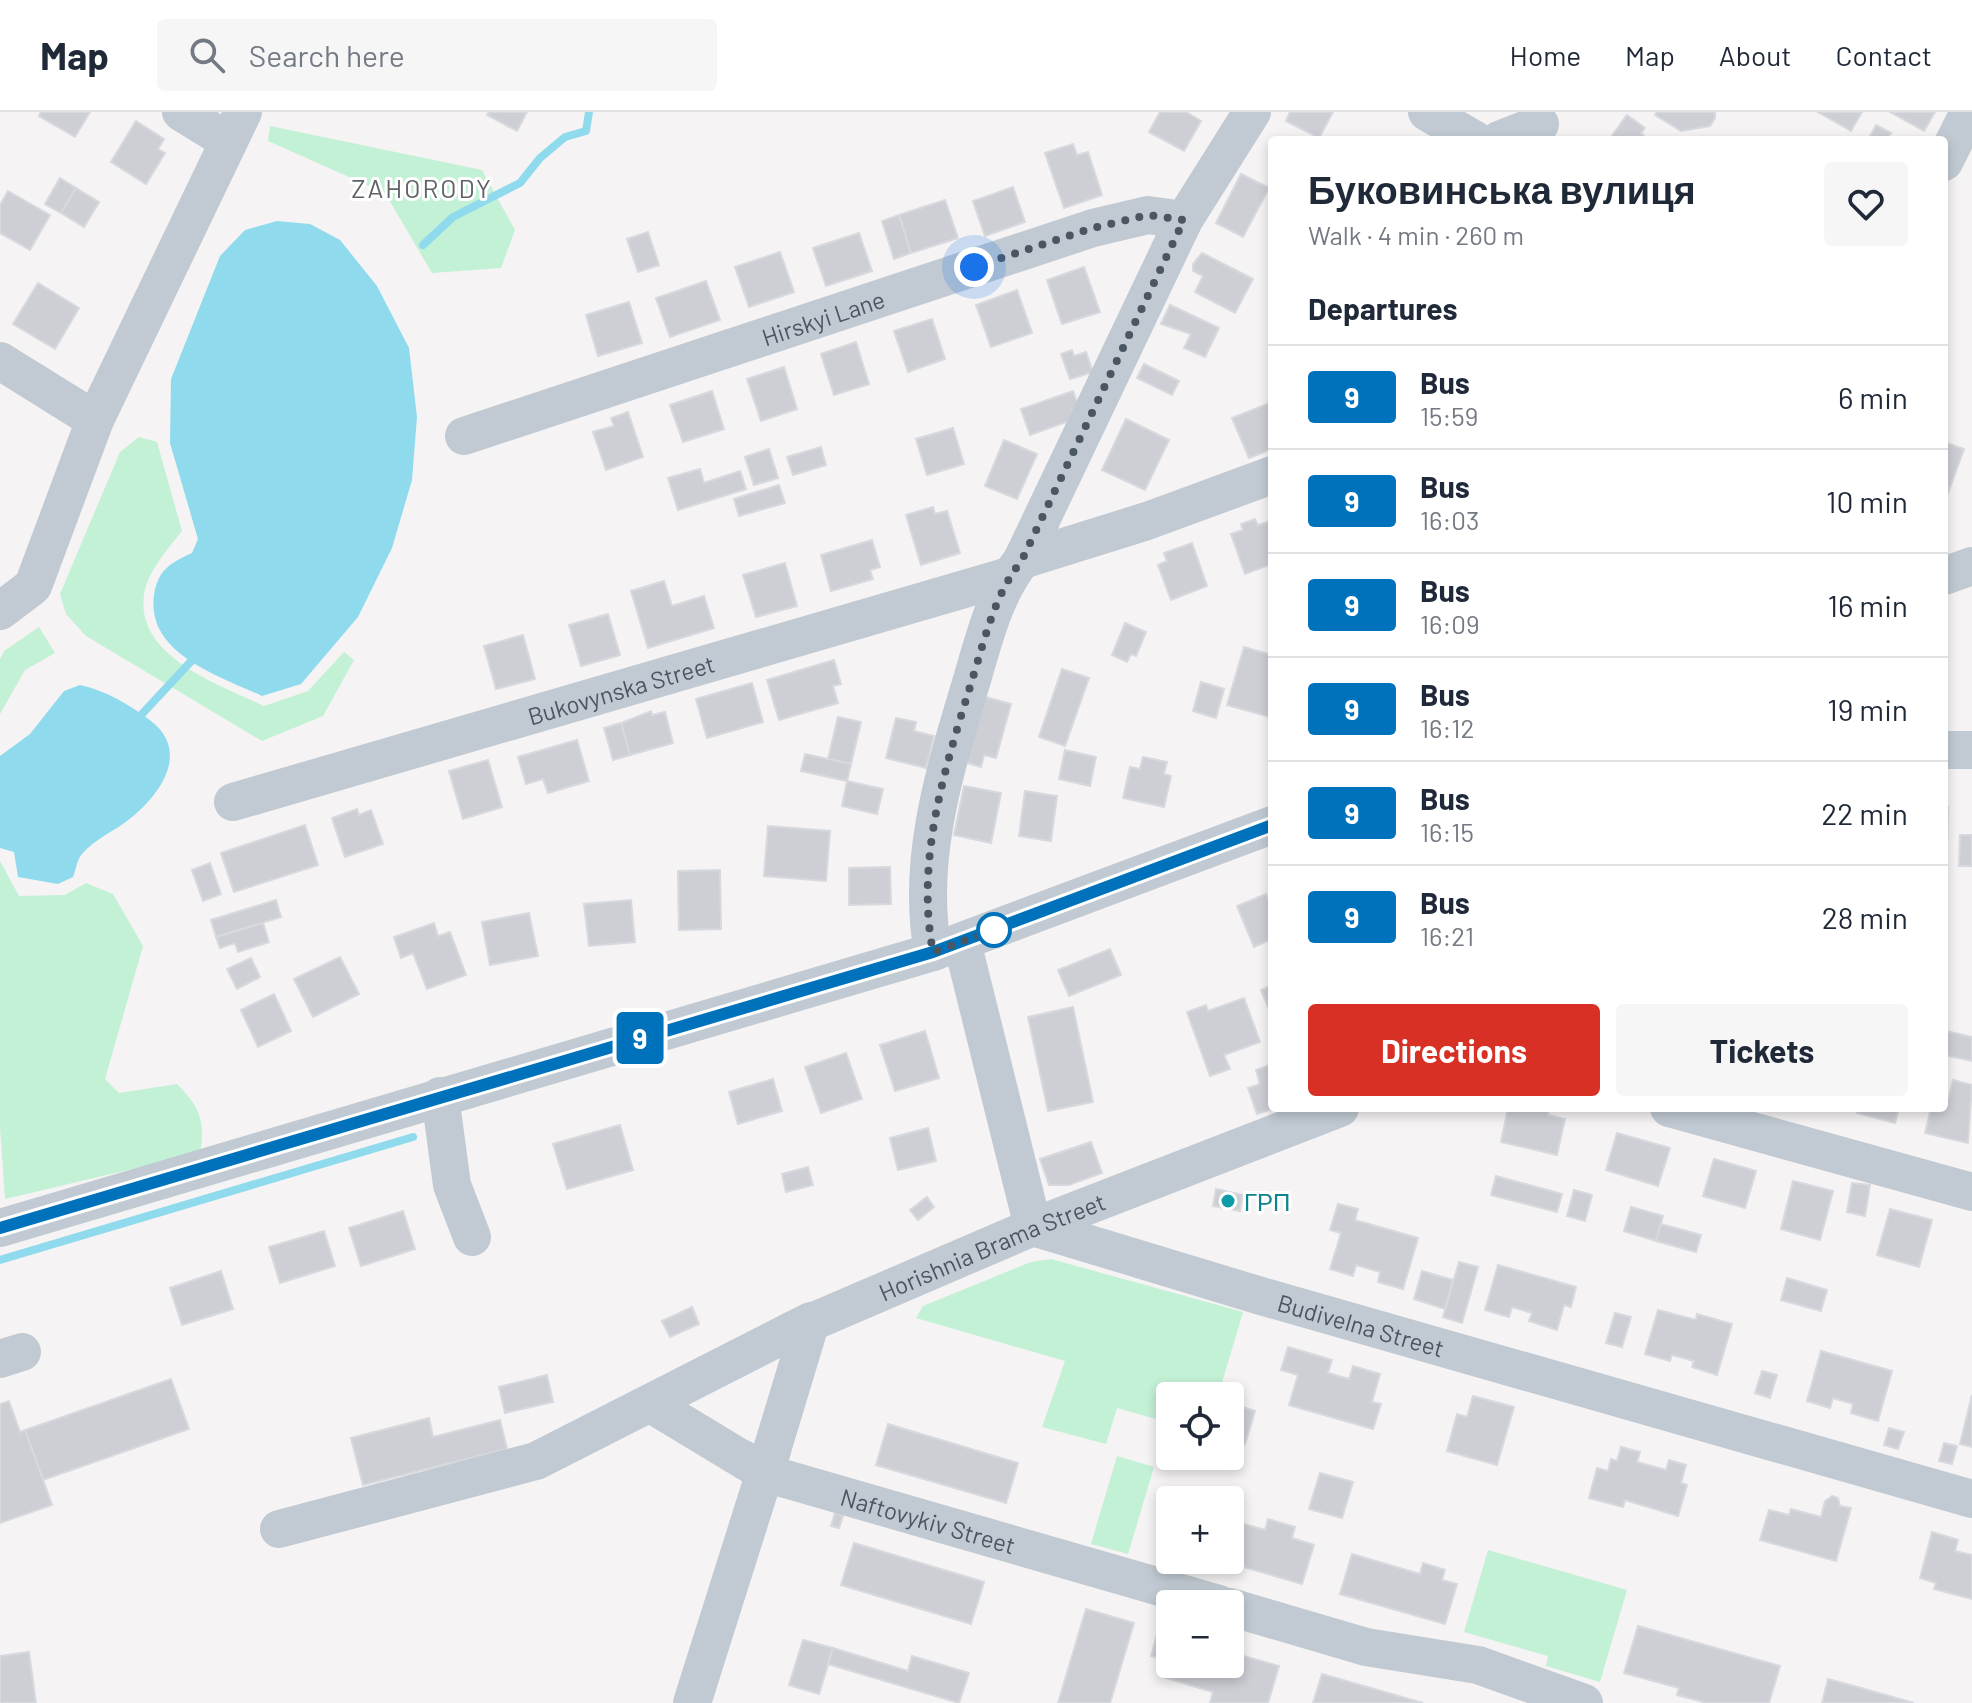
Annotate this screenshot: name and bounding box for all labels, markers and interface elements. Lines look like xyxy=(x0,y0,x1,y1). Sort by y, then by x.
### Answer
search box xyxy=(157,19,717,91)
text: Map xyxy=(40,32,109,78)
icon: search xyxy=(185,33,229,77)
text: Search here xyxy=(249,37,405,73)
text: Home xyxy=(1510,38,1581,72)
text: Map xyxy=(1625,38,1675,72)
text: About xyxy=(1719,38,1791,72)
text: Contact xyxy=(1835,38,1932,72)
button: heart xyxy=(1824,162,1908,246)
text: Буковинська вулиця xyxy=(1308,166,1696,212)
district label: ZAHORODY xyxy=(351,172,493,203)
text: Walk · 4 min · 260 m xyxy=(1308,219,1524,250)
your location xyxy=(954,247,994,287)
street label: Hirskyi Lane xyxy=(758,284,888,351)
text: Departures xyxy=(1308,290,1458,326)
text: Bus xyxy=(1420,364,1470,400)
text: 6 min xyxy=(1838,379,1908,415)
text: 9 xyxy=(1345,380,1359,414)
text: 15:59 xyxy=(1420,400,1478,431)
text: Bus xyxy=(1420,468,1470,504)
text: 10 min xyxy=(1826,483,1908,519)
text: 9 xyxy=(1345,484,1359,518)
text: 16:03 xyxy=(1420,504,1479,535)
text: Bus xyxy=(1420,572,1470,608)
text: 16 min xyxy=(1827,587,1908,623)
text: 9 xyxy=(1345,588,1359,622)
text: 16:09 xyxy=(1420,608,1480,639)
street label: Bukovynska Street xyxy=(524,648,718,730)
text: Bus xyxy=(1420,676,1470,712)
text: 19 min xyxy=(1827,691,1908,727)
text: 9 xyxy=(1345,692,1359,726)
text: 16:12 xyxy=(1420,712,1474,743)
text: Bus xyxy=(1420,780,1470,816)
text: 22 min xyxy=(1821,795,1908,831)
text: 9 xyxy=(1345,796,1359,830)
text: 16:15 xyxy=(1420,816,1474,847)
text: Bus xyxy=(1420,884,1470,920)
text: 28 min xyxy=(1822,899,1908,935)
text: 9 xyxy=(1345,900,1359,934)
unlabelled marker xyxy=(977,913,1011,947)
text: 16:21 xyxy=(1420,920,1474,951)
button: Directions xyxy=(1308,1004,1600,1096)
button: Tickets xyxy=(1616,1004,1908,1096)
line badge: 9 xyxy=(614,1012,666,1064)
text: 9 xyxy=(633,1021,647,1055)
street label: Horishnia Brama Street xyxy=(874,1186,1109,1306)
place label: ГРП xyxy=(1244,1187,1290,1216)
marker: ГРП xyxy=(1219,1192,1237,1210)
street label: Budivelna Street xyxy=(1275,1287,1448,1362)
map controls xyxy=(1156,1382,1244,1678)
button: locate xyxy=(1156,1382,1244,1470)
street label: Naftovykiv Street xyxy=(838,1481,1019,1559)
button: + xyxy=(1156,1486,1244,1574)
button: − xyxy=(1156,1590,1244,1678)

